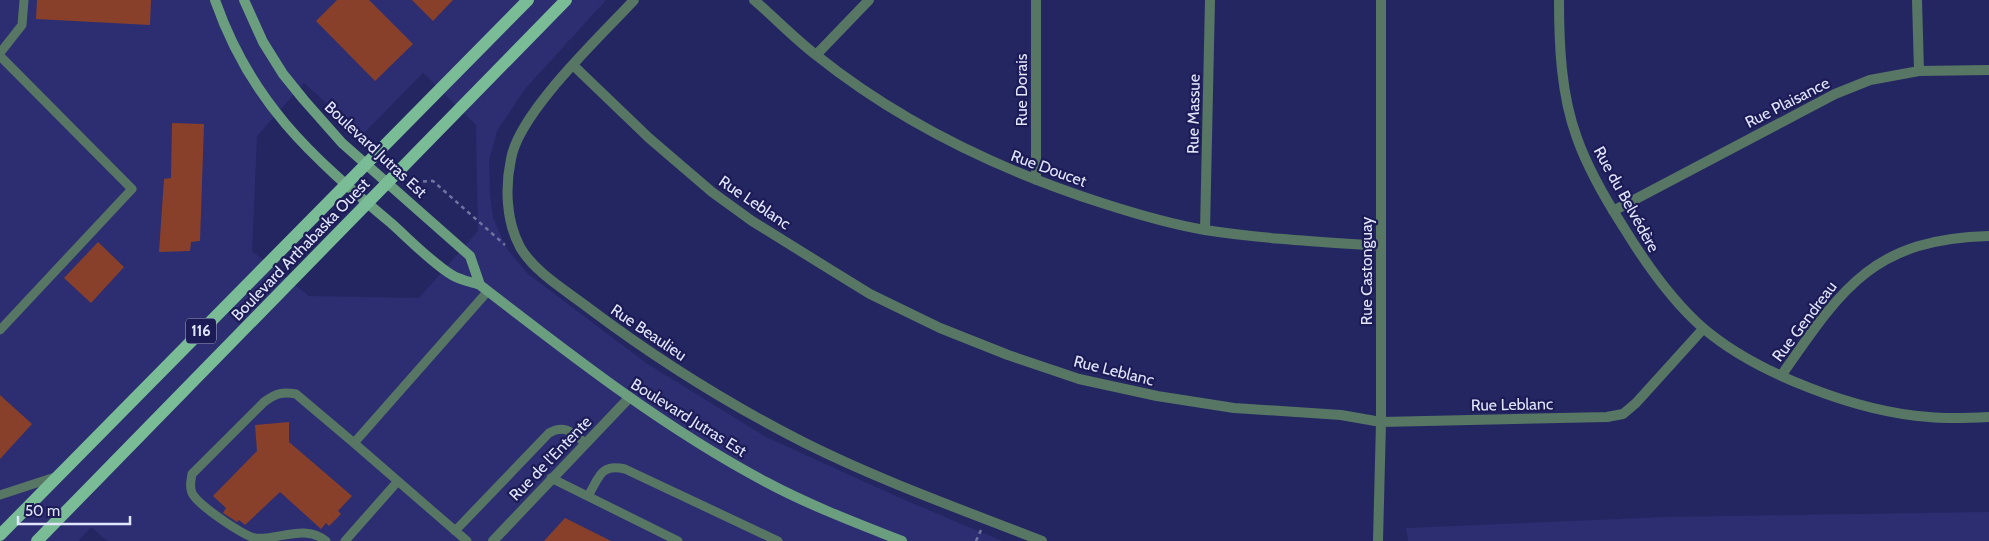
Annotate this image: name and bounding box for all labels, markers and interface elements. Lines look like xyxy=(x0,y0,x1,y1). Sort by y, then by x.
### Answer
street label: Rue Dorais xyxy=(1012,53,1031,126)
street label: Rue Plaisance xyxy=(1742,73,1833,132)
street label: Rue Massue xyxy=(1183,74,1204,154)
street label: Boulevard Jutras Est xyxy=(321,97,431,202)
street label: Rue du Belvédère xyxy=(1590,143,1663,255)
street label: Rue Doucet xyxy=(1008,146,1090,191)
street label: Rue Leblanc xyxy=(715,172,794,233)
street label: Boulevard Arthabaska Ouest xyxy=(227,174,374,324)
street label: Rue Castonguay xyxy=(1357,217,1376,325)
street label: Rue Gendreau xyxy=(1768,277,1841,365)
street label: Rue Beaulieu xyxy=(607,300,690,365)
road number: 116 xyxy=(186,318,216,344)
street label: Rue Leblanc xyxy=(1072,351,1156,390)
street label: Boulevard Jutras Est xyxy=(627,374,751,461)
street label: Rue Leblanc xyxy=(1471,394,1553,415)
street label: Rue de l'Entente xyxy=(505,412,595,505)
scale bar xyxy=(18,494,130,526)
text: 50 m xyxy=(25,502,60,520)

